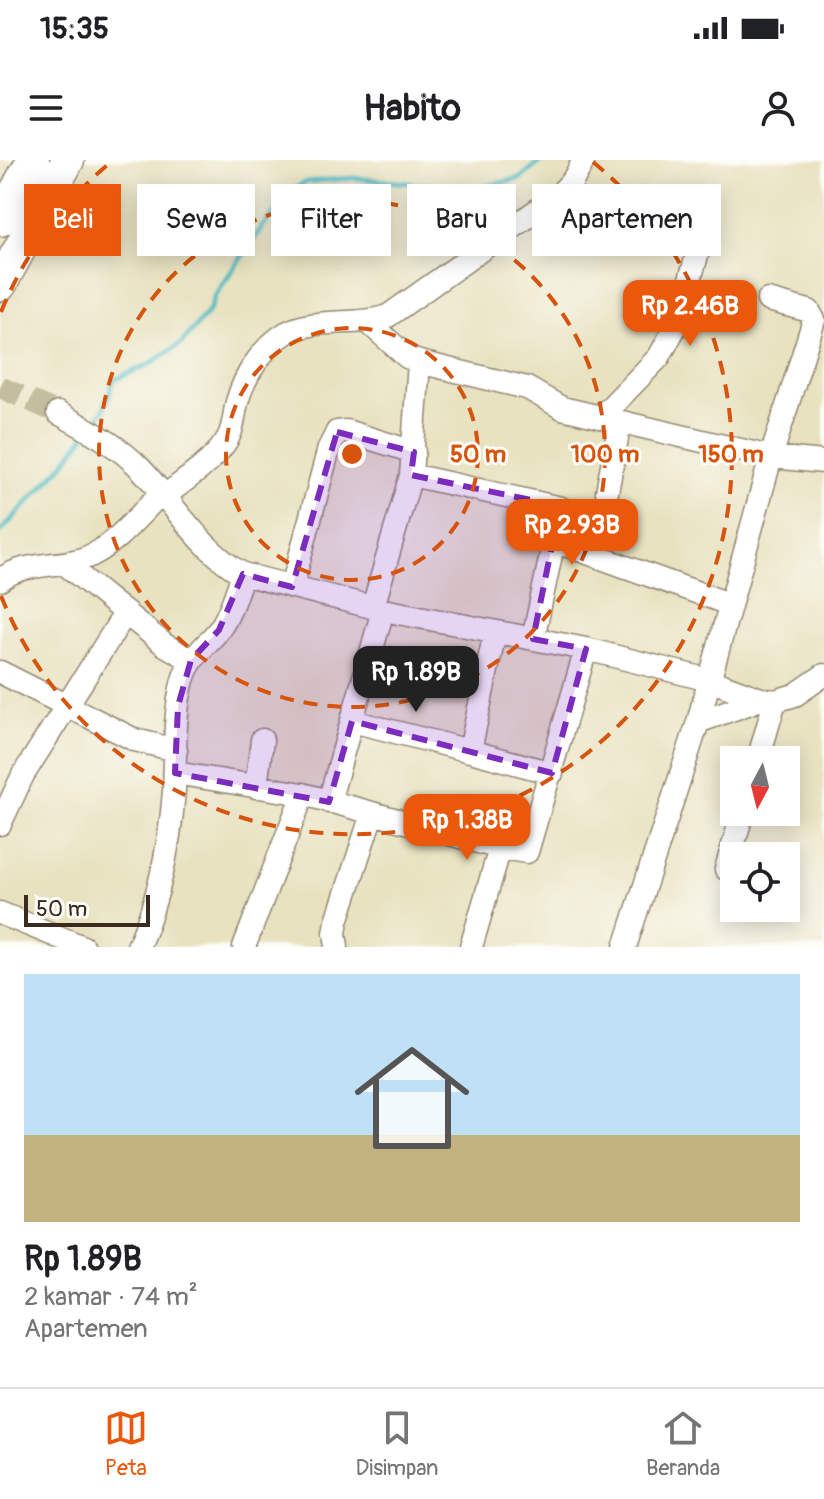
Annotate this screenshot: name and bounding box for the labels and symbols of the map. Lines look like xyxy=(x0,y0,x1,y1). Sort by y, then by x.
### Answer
pin: Rp 2.46B xyxy=(607,280,773,348)
centre of rings xyxy=(338,440,366,468)
text: 50 m xyxy=(450,440,506,469)
text: 100 m xyxy=(571,440,639,469)
text: 150 m xyxy=(698,440,764,469)
pin: Rp 2.93B xyxy=(489,499,655,567)
pin: Rp 1.89B xyxy=(333,646,499,714)
north arrow xyxy=(720,746,800,826)
pin: Rp 1.38B xyxy=(384,794,550,862)
scale bar xyxy=(24,891,150,927)

